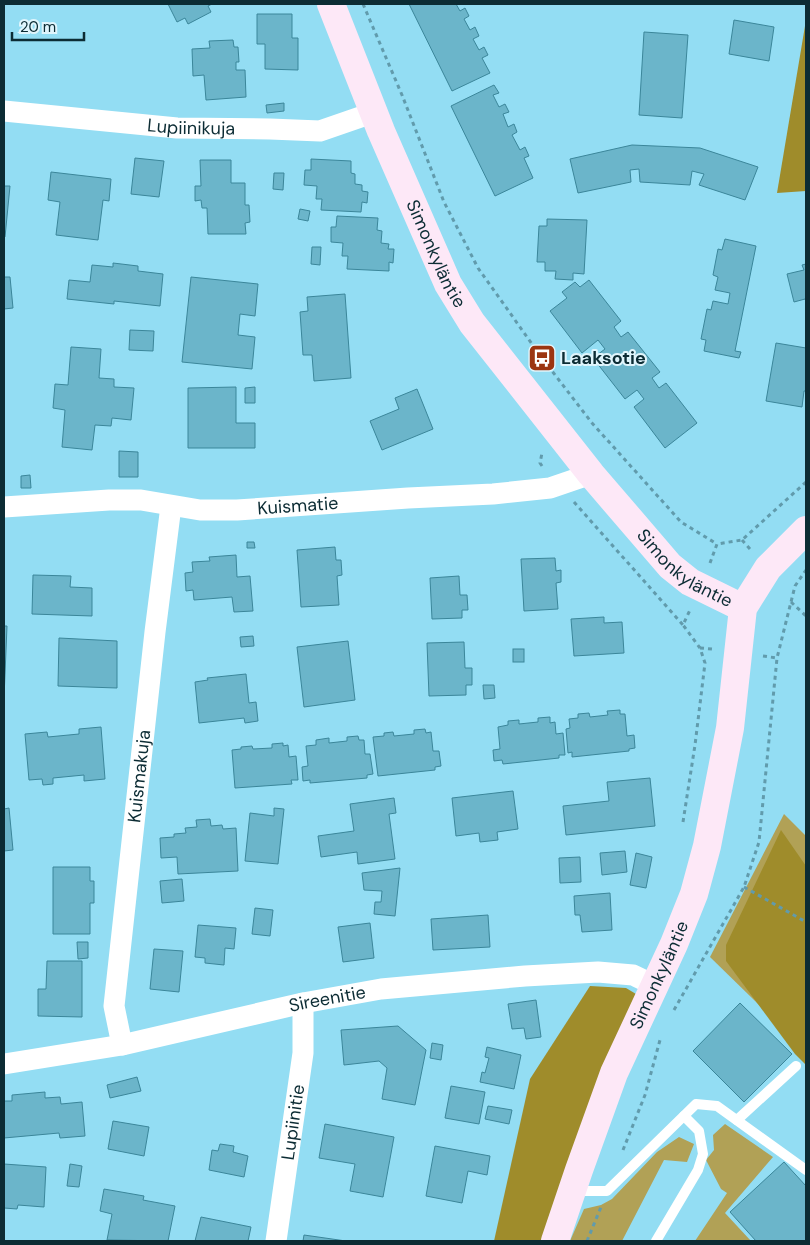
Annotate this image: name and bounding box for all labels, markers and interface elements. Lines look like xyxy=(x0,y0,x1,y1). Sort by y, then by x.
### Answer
scale bar xyxy=(12,10,85,42)
text: 20 m xyxy=(20,17,56,37)
street label: Lupiinikuja xyxy=(146,113,235,141)
street label: Simonkyläntie xyxy=(401,196,472,312)
bus stop icon: Laaksotie xyxy=(527,343,557,373)
place label: Laaksotie xyxy=(561,346,646,370)
street label: Kuismatie xyxy=(256,491,339,521)
street label: Simonkyläntie xyxy=(631,524,737,613)
street label: Kuismakuja xyxy=(122,728,156,824)
street label: Simonkyläntie xyxy=(624,917,694,1033)
street label: Sireenitie xyxy=(286,980,368,1018)
street label: Lupiinitie xyxy=(276,1083,310,1162)

